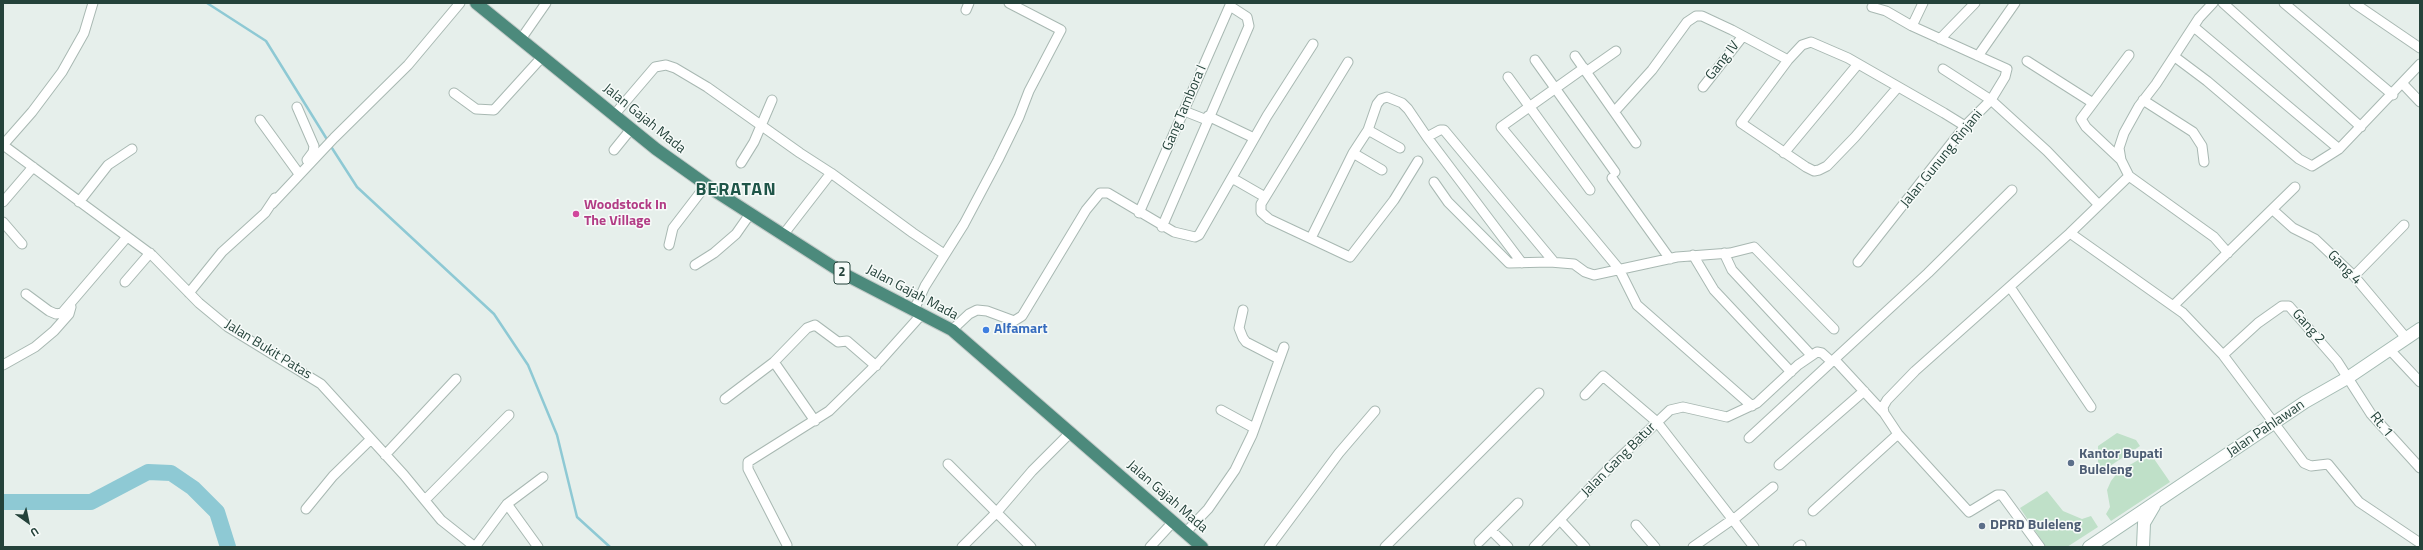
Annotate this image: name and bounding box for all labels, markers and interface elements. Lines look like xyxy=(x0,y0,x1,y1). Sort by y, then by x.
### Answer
street label: Gang IV xyxy=(1703,38,1743,84)
street label: Gang Tambora I xyxy=(1159,63,1211,153)
street label: Jalan Gajah Mada xyxy=(599,81,689,157)
street label: Jalan Gunung Rinjani xyxy=(1898,107,1986,211)
district label: BERATAN xyxy=(695,180,777,202)
place label: Woodstock In The Village xyxy=(584,198,667,230)
marker: Woodstock In The Village xyxy=(571,209,581,219)
street label: Gang 4 xyxy=(2323,247,2365,289)
road number: 2 xyxy=(834,262,850,284)
street label: Jalan Gajah Mada xyxy=(863,262,961,324)
street label: Gang 2 xyxy=(2288,306,2328,348)
street label: Jalan Bukit Patas xyxy=(221,317,315,383)
place label: Alfamart xyxy=(994,322,1048,338)
marker: Alfamart xyxy=(981,325,991,335)
street label: Jalan Pahlawan xyxy=(2224,397,2308,461)
street label: Rt. 1 xyxy=(2366,409,2396,441)
street label: Jalan Gang Batur xyxy=(1578,419,1660,501)
place label: Kantor Bupati Buleleng xyxy=(2079,447,2163,480)
street label: Jalan Gajah Mada xyxy=(1123,457,1211,537)
marker: Kantor Bupati Buleleng xyxy=(2066,458,2076,468)
north arrow xyxy=(8,502,48,542)
place label: DPRD Buleleng xyxy=(1990,518,2081,534)
marker: DPRD Buleleng xyxy=(1977,521,1987,531)
text: U xyxy=(27,523,42,541)

